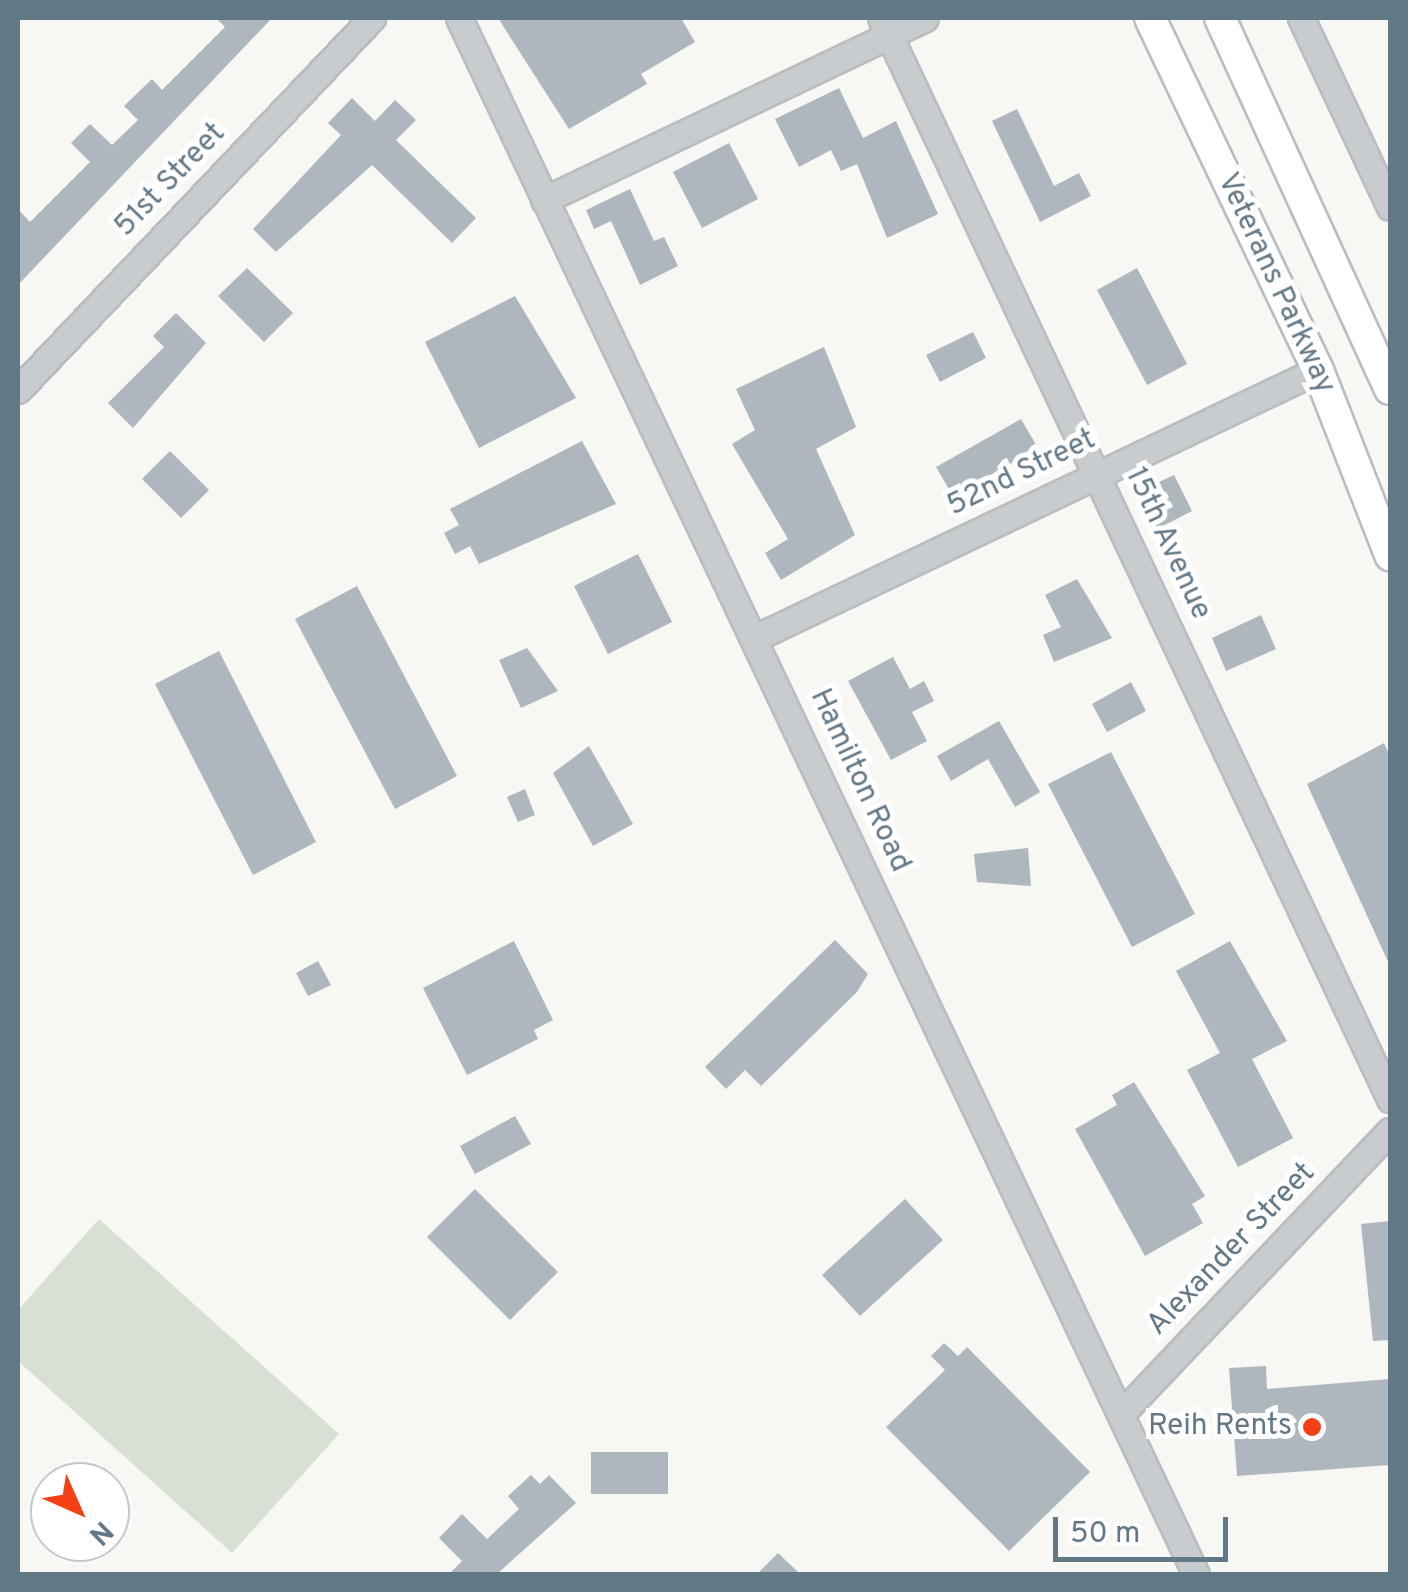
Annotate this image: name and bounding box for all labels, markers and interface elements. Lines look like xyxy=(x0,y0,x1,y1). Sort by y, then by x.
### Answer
street label: 51st Street xyxy=(108,117,234,245)
street label: Veterans Parkway xyxy=(1208,168,1342,400)
street label: 52nd Street xyxy=(942,423,1102,525)
street label: 15th Avenue xyxy=(1116,462,1218,626)
street label: Hamilton Road xyxy=(801,684,917,878)
street label: Alexander Street xyxy=(1140,1156,1324,1344)
place label: Reih Rents xyxy=(1148,1409,1292,1445)
marker: Reih Rents xyxy=(1301,1416,1323,1438)
north arrow xyxy=(30,1462,130,1562)
scale bar xyxy=(1058,1497,1233,1559)
text: N xyxy=(80,1512,120,1552)
text: 50 m xyxy=(1070,1516,1140,1553)

